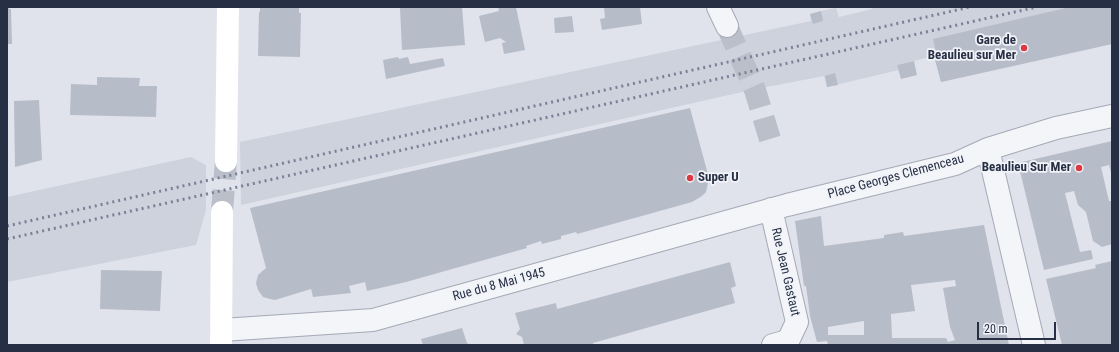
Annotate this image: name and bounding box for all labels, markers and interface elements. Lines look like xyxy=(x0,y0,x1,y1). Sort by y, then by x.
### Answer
place label: Gare de Beaulieu sur Mer xyxy=(928,33,1016,64)
marker: Gare de Beaulieu sur Mer xyxy=(1019,43,1029,53)
street label: Place Georges Clemenceau xyxy=(826,151,966,203)
place label: Beaulieu Sur Mer xyxy=(982,160,1071,176)
marker: Beaulieu Sur Mer xyxy=(1074,163,1084,173)
place label: Super U xyxy=(698,170,739,186)
marker: Super U xyxy=(685,173,695,183)
street label: Rue Jean Gastaut xyxy=(767,226,803,318)
street label: Rue du 8 Mai 1945 xyxy=(451,265,547,305)
scale bar xyxy=(979,314,1058,340)
text: 20 m xyxy=(984,322,1008,336)

